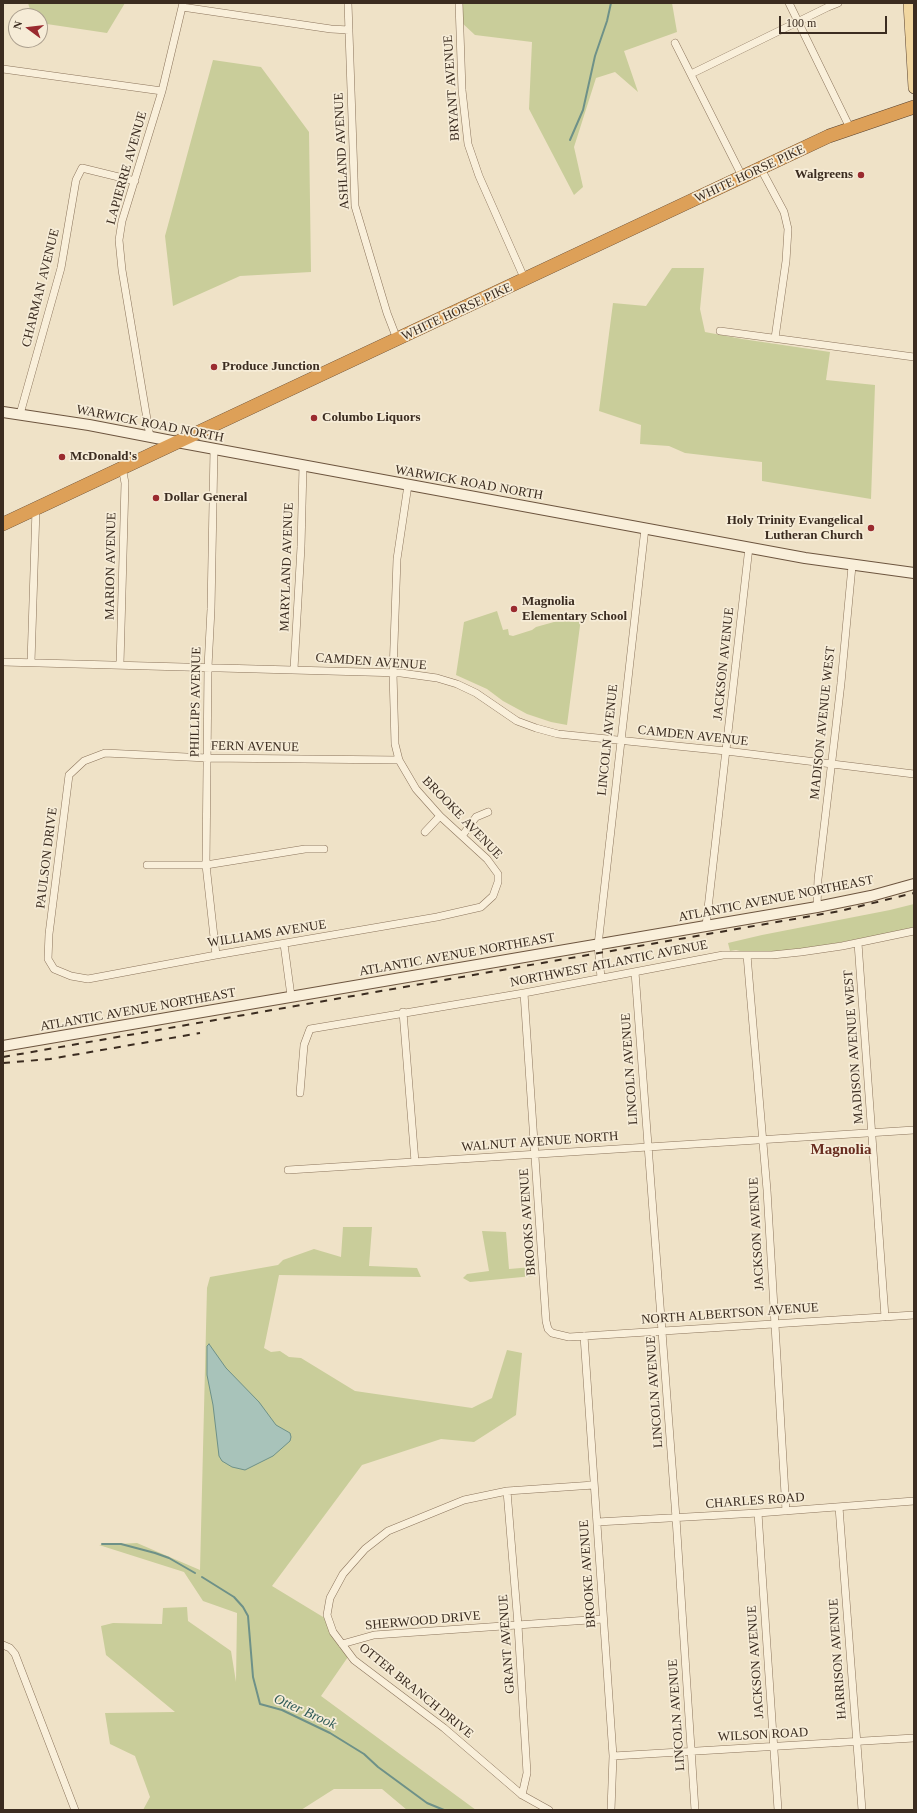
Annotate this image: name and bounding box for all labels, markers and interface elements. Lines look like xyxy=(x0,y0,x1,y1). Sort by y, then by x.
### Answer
north arrow xyxy=(8,8,48,48)
scale bar xyxy=(781,8,889,34)
text: 100 m xyxy=(786,16,816,30)
text: N xyxy=(11,20,24,31)
street label: BRYANT AVENUE xyxy=(441,34,463,142)
street label: ASHLAND AVENUE xyxy=(331,92,353,210)
street label: LAPIERRE AVENUE xyxy=(103,110,151,226)
street label: WHITE HORSE PIKE xyxy=(692,142,808,206)
place label: Walgreens xyxy=(795,167,853,183)
marker: Walgreens xyxy=(856,170,866,180)
street label: CHARMAN AVENUE xyxy=(19,227,63,349)
street label: WHITE HORSE PIKE xyxy=(399,280,515,344)
place label: Produce Junction xyxy=(222,359,320,375)
marker: Produce Junction xyxy=(209,362,219,372)
street label: WARWICK ROAD NORTH xyxy=(75,402,225,446)
place label: Columbo Liquors xyxy=(322,410,421,426)
marker: Columbo Liquors xyxy=(309,413,319,423)
place label: McDonald's xyxy=(70,449,137,465)
marker: McDonald's xyxy=(57,452,67,462)
street label: WARWICK ROAD NORTH xyxy=(394,462,544,504)
place label: Dollar General xyxy=(164,490,247,506)
marker: Dollar General xyxy=(151,493,161,503)
street label: MARYLAND AVENUE xyxy=(277,502,297,632)
street label: MARION AVENUE xyxy=(102,512,120,620)
place label: Holy Trinity Evangelical Lutheran Church xyxy=(727,513,863,544)
marker: Holy Trinity Evangelical Lutheran Church xyxy=(866,523,876,533)
place label: Magnolia Elementary School xyxy=(522,594,627,625)
marker: Magnolia Elementary School xyxy=(509,604,519,614)
street label: JACKSON AVENUE xyxy=(710,607,738,721)
street label: MADISON AVENUE WEST xyxy=(807,645,839,801)
street label: PHILLIPS AVENUE xyxy=(187,647,205,757)
street label: CAMDEN AVENUE xyxy=(315,650,427,674)
street label: LINCOLN AVENUE xyxy=(594,683,622,797)
street label: CAMDEN AVENUE xyxy=(637,722,749,750)
street label: FERN AVENUE xyxy=(211,738,299,756)
street label: BROOKE AVENUE xyxy=(419,774,505,862)
street label: PAULSON DRIVE xyxy=(33,807,61,909)
street label: ATLANTIC AVENUE NORTHEAST xyxy=(677,872,875,926)
street label: WILLIAMS AVENUE xyxy=(207,917,327,951)
street label: ATLANTIC AVENUE NORTHEAST xyxy=(358,930,556,980)
street label: NORTHWEST ATLANTIC AVENUE xyxy=(509,937,709,991)
street label: MADISON AVENUE WEST xyxy=(841,969,867,1125)
street label: ATLANTIC AVENUE NORTHEAST xyxy=(39,985,237,1035)
street label: LINCOLN AVENUE xyxy=(618,1013,642,1125)
street label: WALNUT AVENUE NORTH xyxy=(461,1129,619,1155)
district label: Magnolia xyxy=(811,1141,871,1159)
street label: BROOKS AVENUE xyxy=(516,1168,540,1276)
street label: JACKSON AVENUE xyxy=(746,1177,768,1291)
street label: NORTH ALBERTSON AVENUE xyxy=(641,1300,819,1328)
street label: LINCOLN AVENUE xyxy=(643,1336,667,1448)
street label: CHARLES ROAD xyxy=(705,1490,805,1512)
street label: BROOKE AVENUE xyxy=(576,1519,600,1629)
street label: GRANT AVENUE xyxy=(496,1594,518,1694)
street label: HARRISON AVENUE xyxy=(826,1598,850,1720)
street label: JACKSON AVENUE xyxy=(744,1605,768,1719)
street label: SHERWOOD DRIVE xyxy=(365,1608,481,1634)
street label: OTTER BRANCH DRIVE xyxy=(356,1640,476,1742)
street label: LINCOLN AVENUE xyxy=(665,1659,689,1771)
water label: Otter Brook xyxy=(271,1691,339,1733)
street label: WILSON ROAD xyxy=(717,1725,809,1745)

